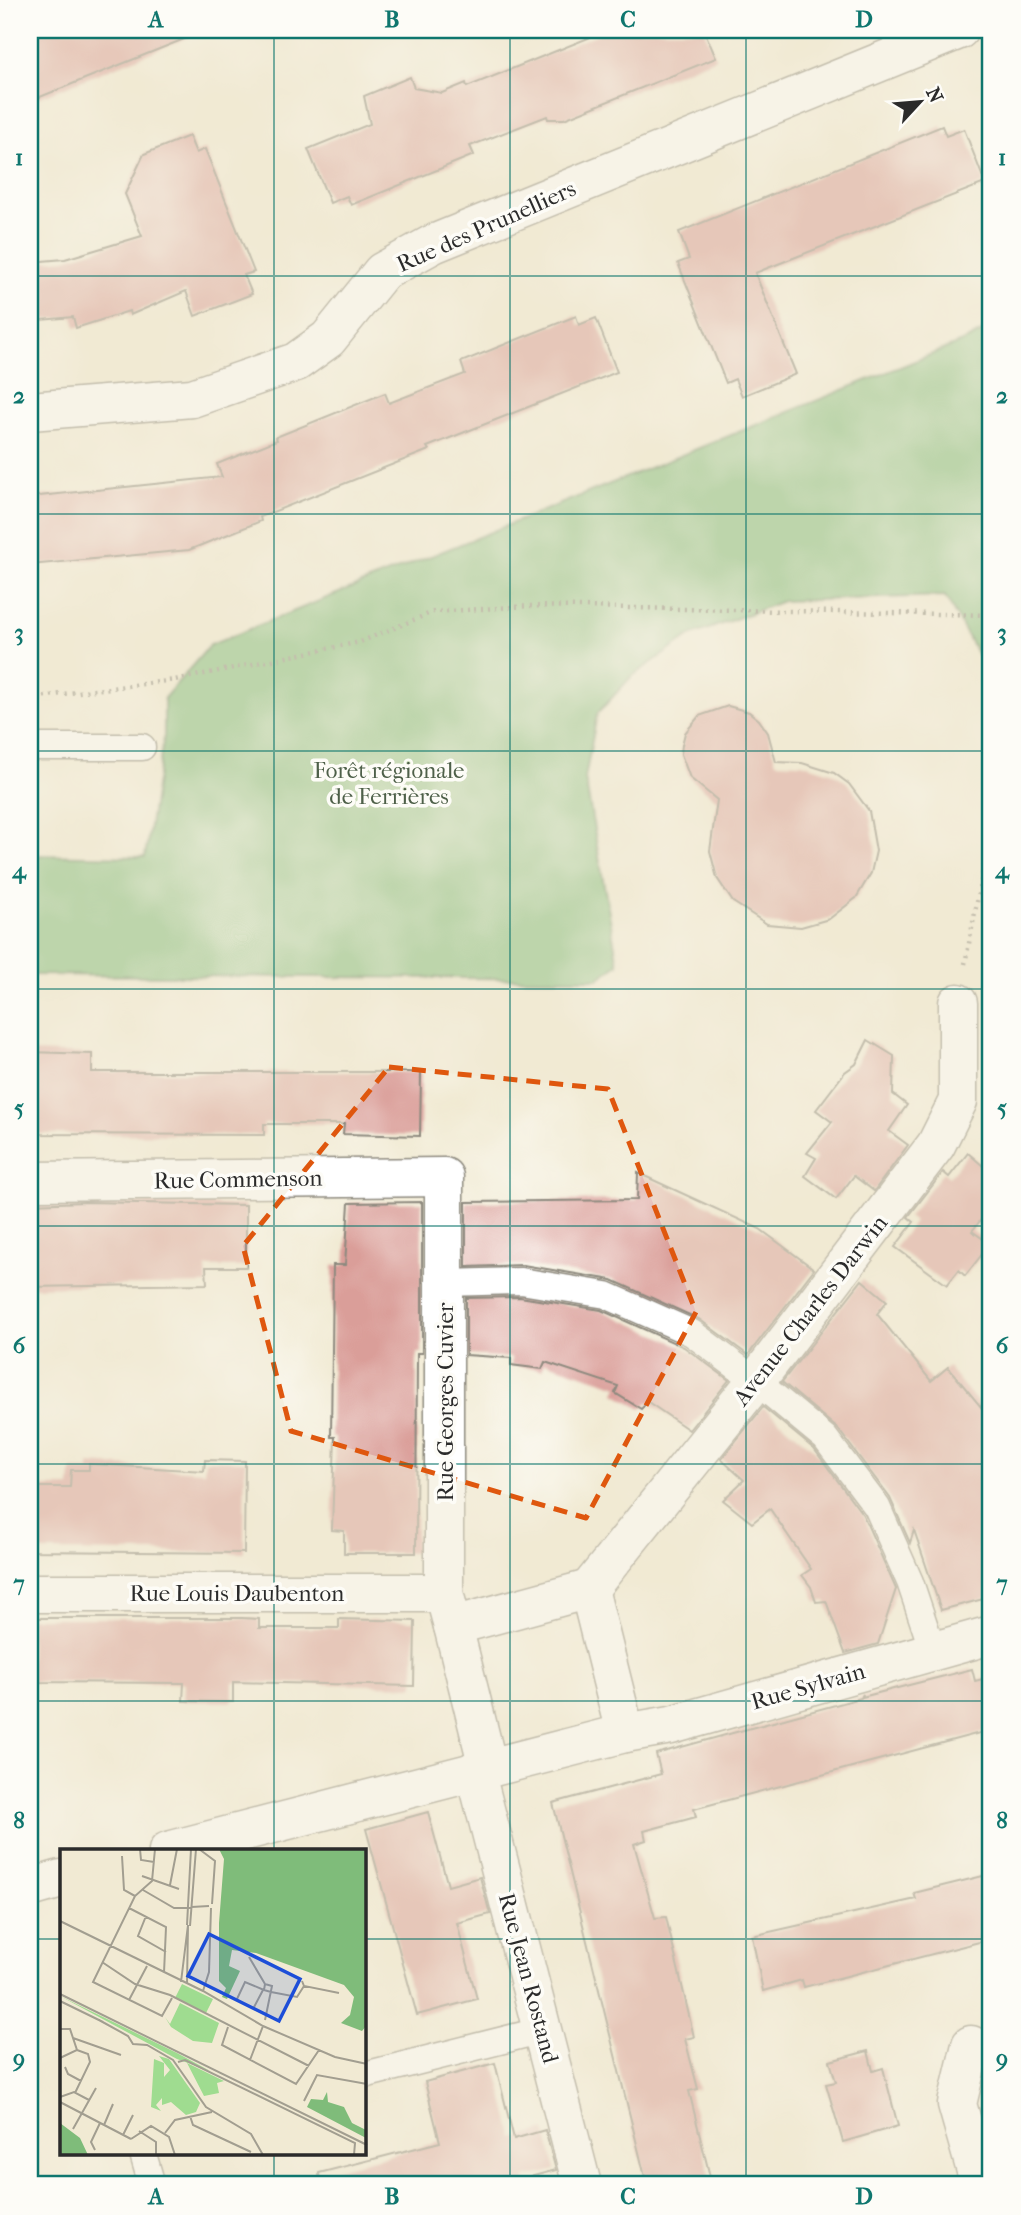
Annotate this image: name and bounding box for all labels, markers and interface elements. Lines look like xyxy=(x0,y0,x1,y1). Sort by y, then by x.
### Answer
text: A xyxy=(147,6,165,33)
text: B xyxy=(385,6,400,33)
text: C xyxy=(620,6,636,33)
text: D xyxy=(855,6,873,33)
north arrow xyxy=(884,66,954,136)
text: N xyxy=(921,84,948,107)
text: 1 xyxy=(15,144,23,171)
text: 1 xyxy=(998,144,1006,171)
street label: Rue des Prunelliers xyxy=(392,175,580,278)
text: 2 xyxy=(13,382,25,409)
text: 2 xyxy=(996,382,1008,409)
text: 3 xyxy=(14,619,24,646)
text: 3 xyxy=(997,619,1007,646)
park label: Forêt régionale de Ferrières xyxy=(313,757,465,810)
text: 4 xyxy=(11,857,27,884)
text: 4 xyxy=(994,857,1010,884)
text: 5 xyxy=(14,1094,24,1121)
text: 5 xyxy=(997,1094,1007,1121)
street label: Rue Commenson xyxy=(153,1165,323,1194)
street label: Avenue Charles Darwin xyxy=(727,1209,894,1412)
street label: Rue Georges Cuvier xyxy=(432,1302,459,1502)
text: 6 xyxy=(13,1332,26,1359)
text: 6 xyxy=(996,1332,1009,1359)
text: 7 xyxy=(12,1570,25,1597)
text: 7 xyxy=(995,1570,1008,1597)
street label: Rue Louis Daubenton xyxy=(130,1580,345,1607)
street label: Rue Sylvain xyxy=(748,1657,869,1716)
text: 8 xyxy=(13,1807,25,1834)
text: 8 xyxy=(996,1807,1008,1834)
inset map xyxy=(60,1849,366,2156)
street label: Rue Jean Rostand xyxy=(493,1890,564,2067)
text: 9 xyxy=(12,2045,25,2072)
text: 9 xyxy=(995,2045,1008,2072)
text: A xyxy=(147,2183,165,2210)
text: B xyxy=(385,2183,400,2210)
text: C xyxy=(620,2183,636,2210)
text: D xyxy=(855,2183,873,2210)

